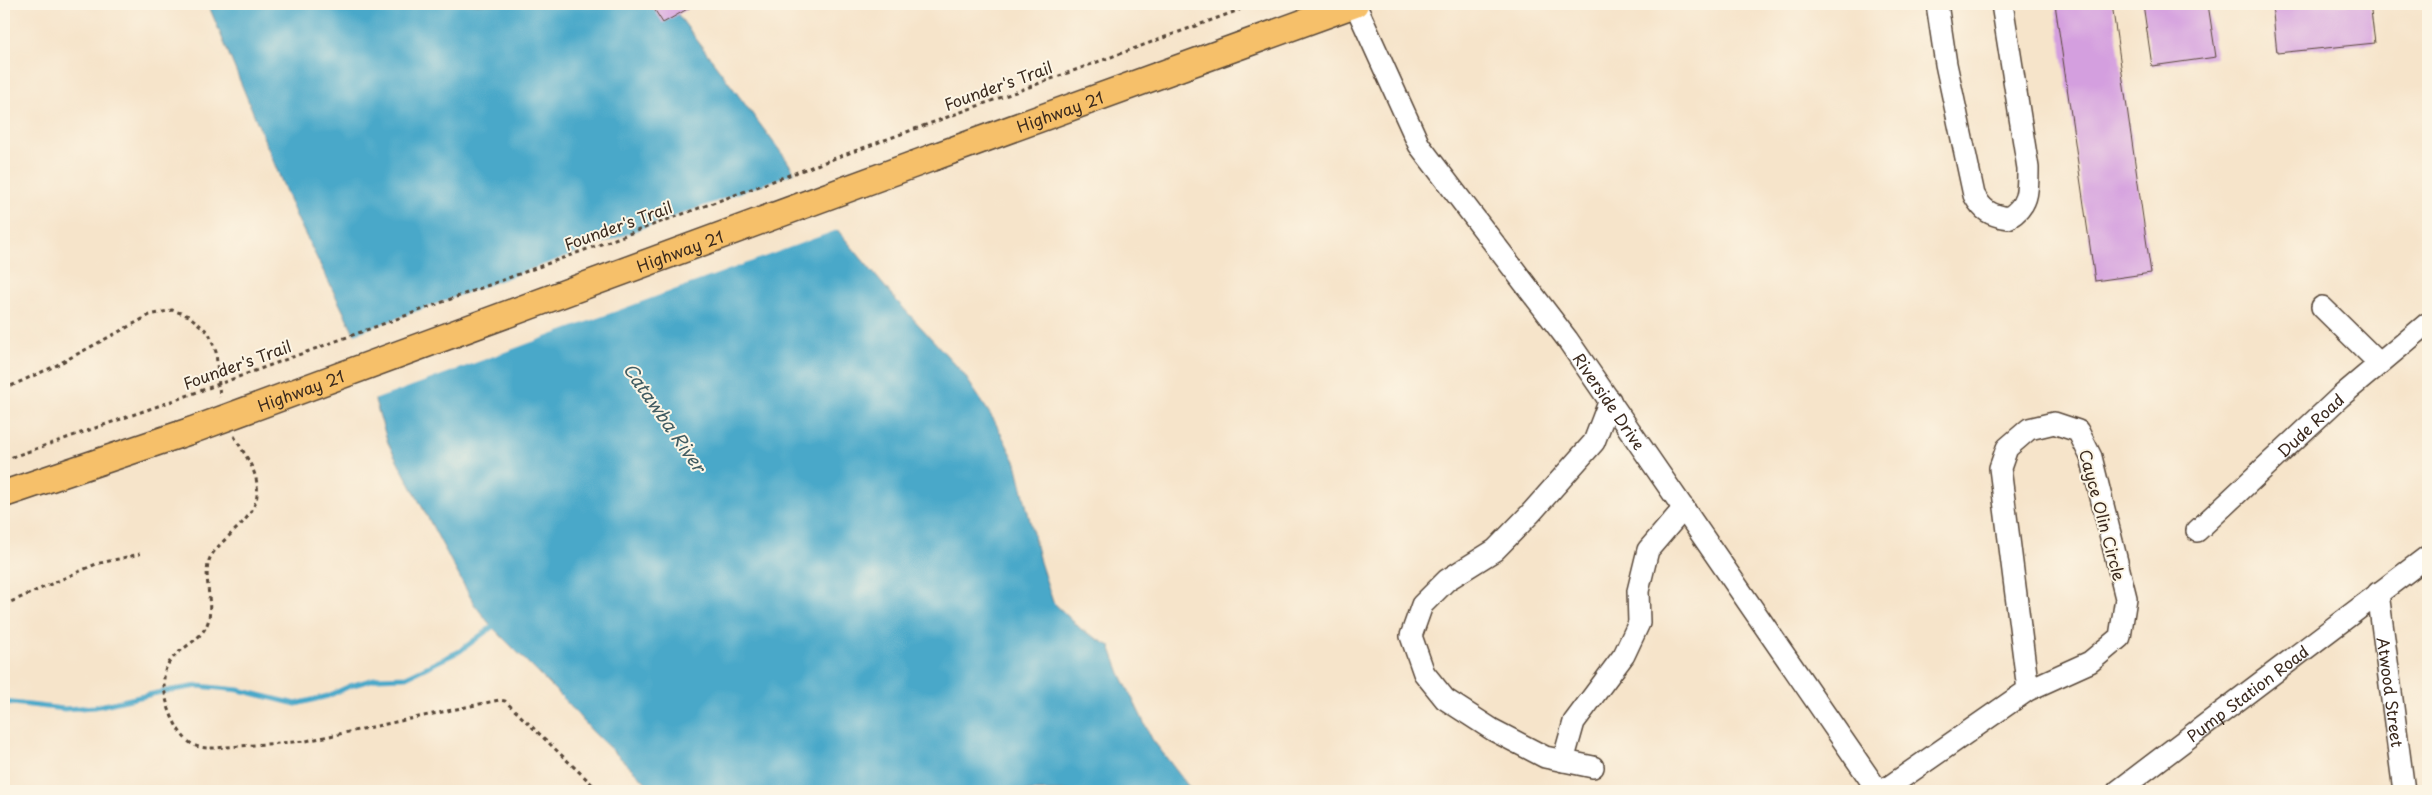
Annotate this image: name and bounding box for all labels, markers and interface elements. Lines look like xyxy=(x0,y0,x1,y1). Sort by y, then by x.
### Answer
street label: Founder's Trail xyxy=(940,54,1056,116)
street label: Highway 21 xyxy=(1013,84,1107,138)
street label: Founder's Trail xyxy=(560,194,676,256)
street label: Highway 21 xyxy=(633,224,727,278)
street label: Founder's Trail xyxy=(179,333,295,395)
street label: Riverside Drive xyxy=(1568,347,1652,454)
water label: Catawba River xyxy=(617,357,714,479)
street label: Highway 21 xyxy=(254,363,348,417)
street label: Dude Road xyxy=(2271,388,2349,463)
street label: Cayce Olin Circle xyxy=(2074,447,2132,583)
street label: Atwood Street xyxy=(2372,636,2410,749)
street label: Pump Station Road xyxy=(2181,639,2313,747)

